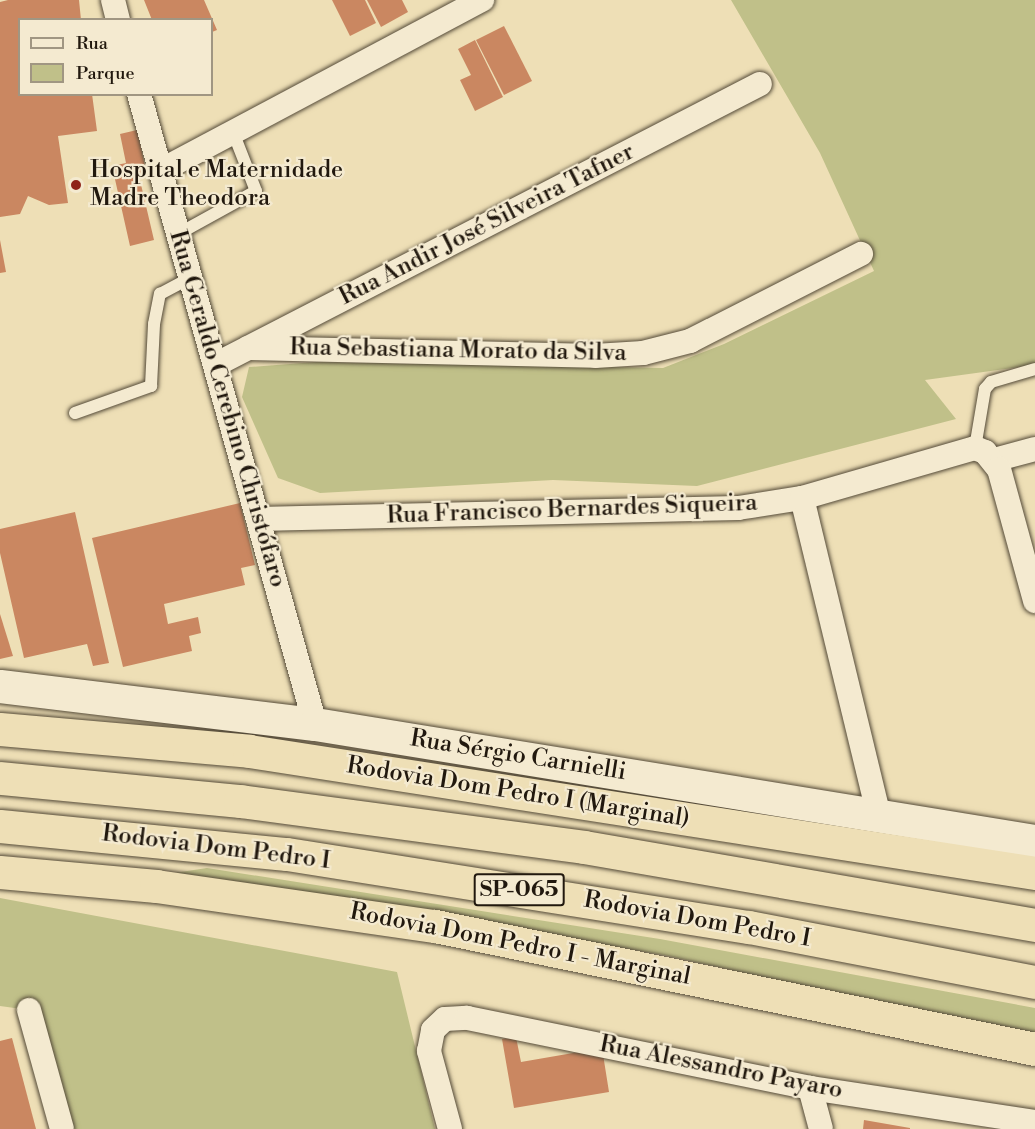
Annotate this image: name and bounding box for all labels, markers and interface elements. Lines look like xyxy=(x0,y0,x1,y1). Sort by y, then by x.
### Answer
legend xyxy=(18,18,213,96)
text: Rua xyxy=(76,32,108,55)
text: Parque xyxy=(76,62,135,85)
street label: Rua Andir José Silveira Tafner xyxy=(335,138,639,312)
place label: Hospital e Maternidade Madre Theodora xyxy=(90,157,343,213)
marker: Hospital e Maternidade Madre Theodora xyxy=(67,176,85,194)
street label: Rua Geraldo Cerebino Christófaro xyxy=(162,227,292,591)
street label: Rua Sebastiana Morato da Silva xyxy=(289,334,627,368)
street label: Rua Francisco Bernardes Siqueira xyxy=(386,489,758,531)
street label: Rua Sérgio Carnielli xyxy=(408,725,628,787)
street label: Rodovia Dom Pedro I (Marginal) xyxy=(344,752,692,834)
street label: Rodovia Dom Pedro I xyxy=(100,820,332,876)
road number: SP-065 xyxy=(472,871,566,909)
street label: Rodovia Dom Pedro I xyxy=(581,886,813,954)
street label: Rodovia Dom Pedro I - Marginal xyxy=(347,898,693,992)
street label: Rua Alessandro Payaro xyxy=(597,1030,845,1106)

